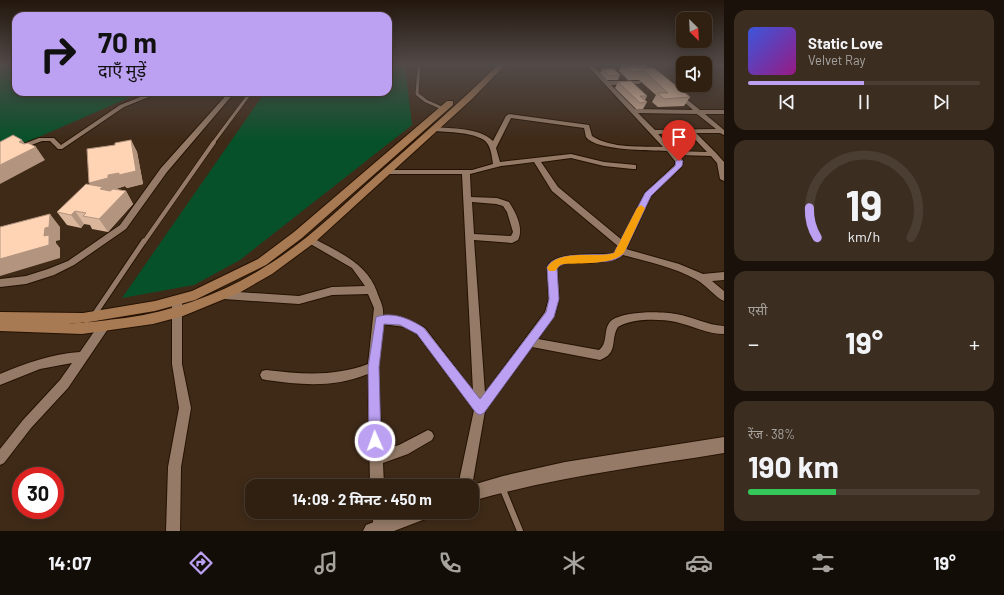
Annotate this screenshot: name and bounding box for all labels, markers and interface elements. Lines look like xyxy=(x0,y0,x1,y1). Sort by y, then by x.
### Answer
north arrow xyxy=(676,12,712,48)
map controls xyxy=(676,12,712,92)
text: 70 m xyxy=(98,25,157,59)
icon: right xyxy=(32,28,84,80)
text: Static Love xyxy=(808,34,883,52)
text: Velvet Ray xyxy=(808,52,866,68)
button: sound xyxy=(676,56,712,92)
text: दाएँ मुड़ें xyxy=(98,59,146,81)
icon: previous xyxy=(776,91,798,113)
icon: pause xyxy=(853,91,875,113)
icon: next xyxy=(930,91,952,113)
pin xyxy=(662,120,696,161)
icon: arrive xyxy=(668,126,690,148)
text: 19 xyxy=(846,179,882,229)
text: km/h xyxy=(848,228,880,245)
text: एसी xyxy=(748,302,767,318)
text: 19° xyxy=(845,324,883,360)
text: − xyxy=(748,330,759,356)
text: + xyxy=(969,330,980,356)
position arrow xyxy=(354,420,396,462)
text: रेंज · 38% xyxy=(748,426,795,442)
text: 190 km xyxy=(748,448,839,484)
speed limit sign: 30 xyxy=(12,467,64,519)
text: 14:09 · 2 मिनट · 450 m xyxy=(292,490,432,508)
icon: directions xyxy=(187,549,215,577)
icon: music xyxy=(312,549,340,577)
icon: phone xyxy=(436,549,464,577)
icon: climate xyxy=(560,549,588,577)
icon: car xyxy=(685,549,713,577)
icon: filters xyxy=(809,549,837,577)
text: 14:07 xyxy=(48,552,91,574)
text: 19° xyxy=(933,552,956,574)

